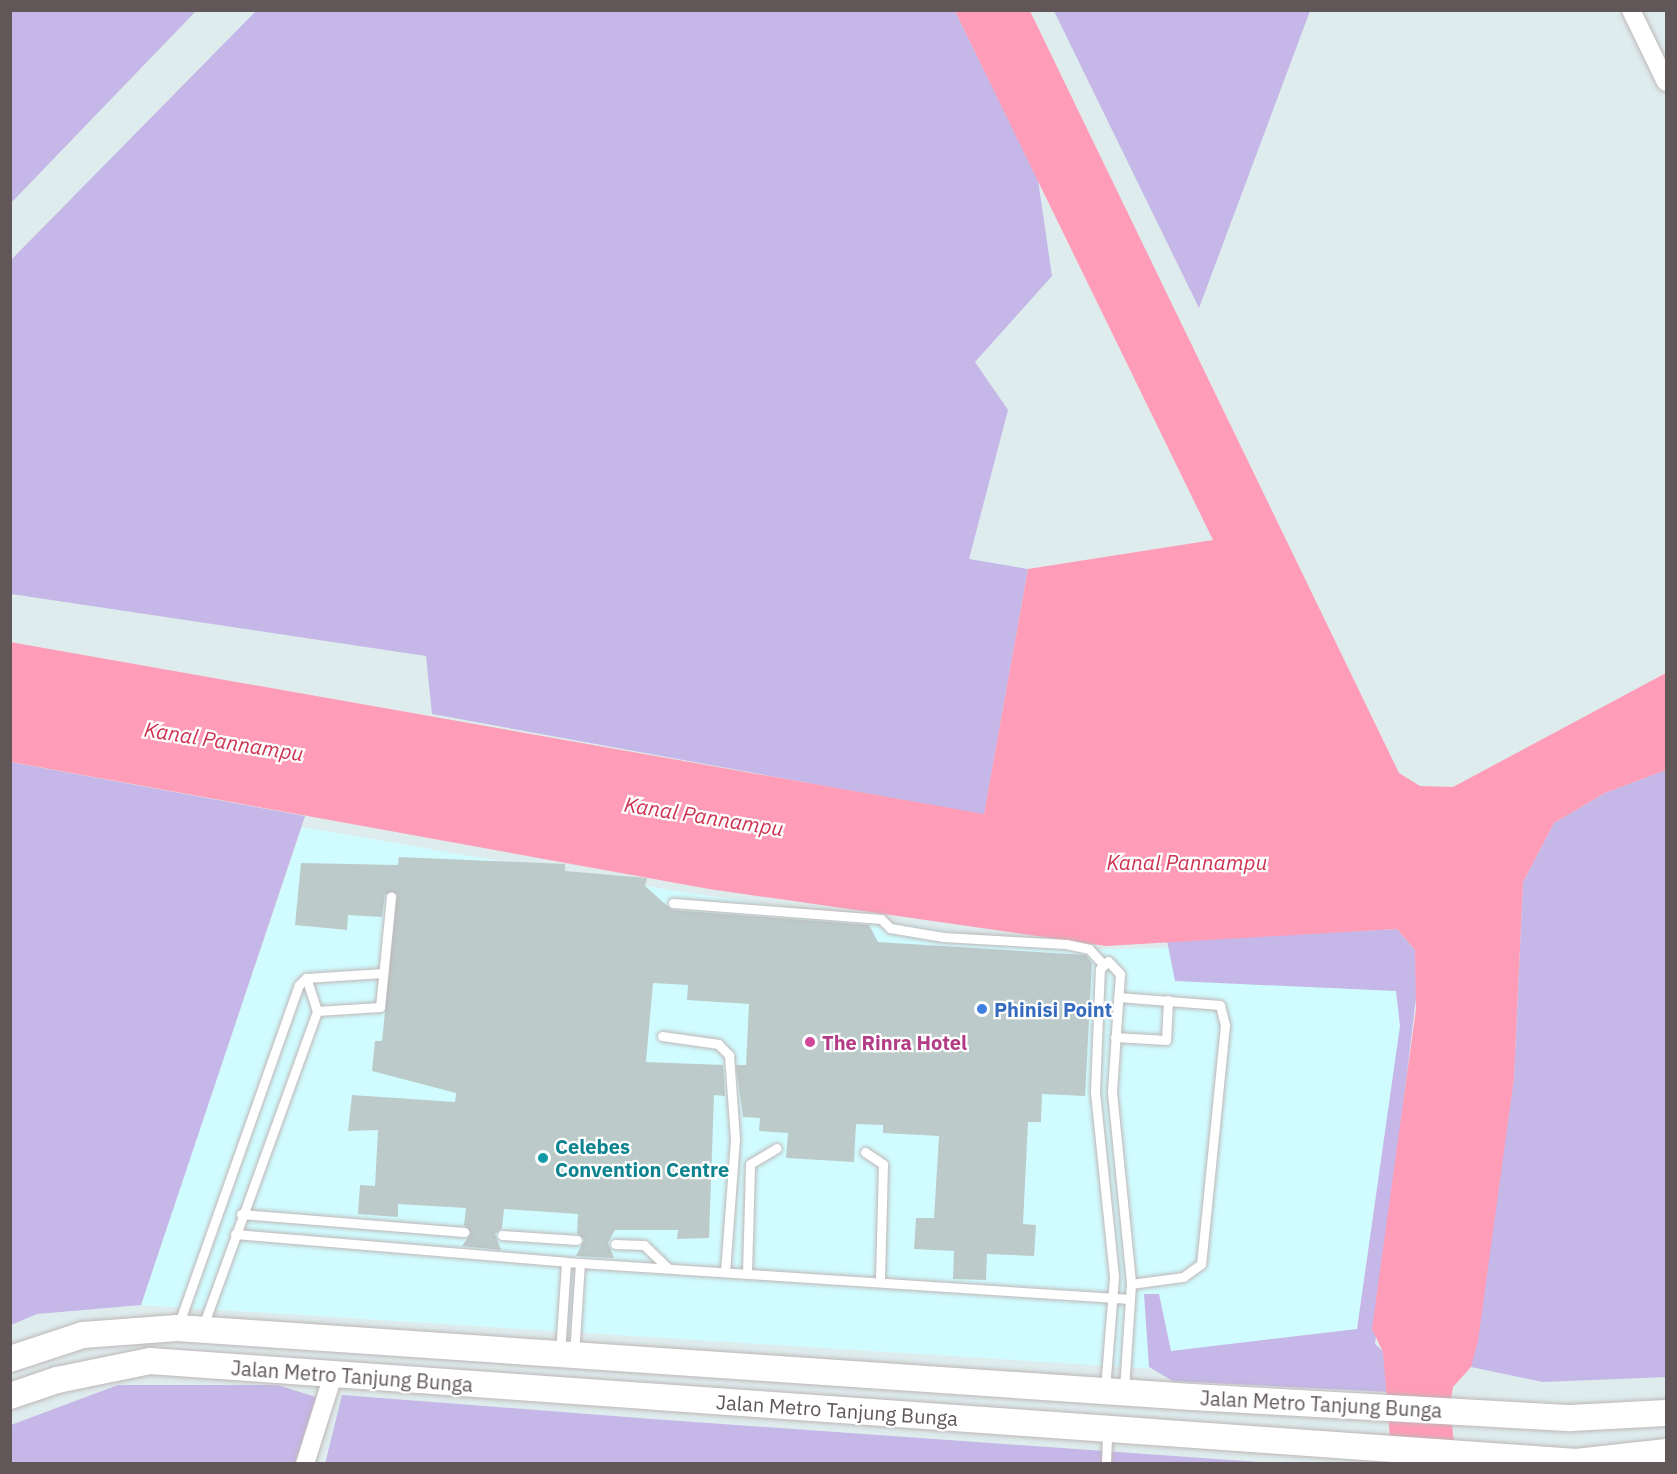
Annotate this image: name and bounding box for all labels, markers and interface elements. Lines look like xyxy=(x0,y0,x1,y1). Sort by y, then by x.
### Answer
water label: Kanal Pannampu xyxy=(143,716,305,766)
water label: Kanal Pannampu xyxy=(623,791,785,841)
water label: Kanal Pannampu xyxy=(1107,849,1267,875)
place label: Phinisi Point xyxy=(994,997,1112,1021)
marker: Phinisi Point xyxy=(975,1002,989,1016)
place label: The Rinra Hotel xyxy=(822,1030,967,1054)
marker: The Rinra Hotel xyxy=(803,1035,817,1049)
place label: Celebes Convention Centre xyxy=(555,1134,729,1181)
marker: Celebes Convention Centre xyxy=(536,1151,550,1165)
street label: Jalan Metro Tanjung Bunga xyxy=(230,1356,474,1396)
street label: Jalan Metro Tanjung Bunga xyxy=(1199,1386,1443,1422)
street label: Jalan Metro Tanjung Bunga xyxy=(715,1390,959,1430)

